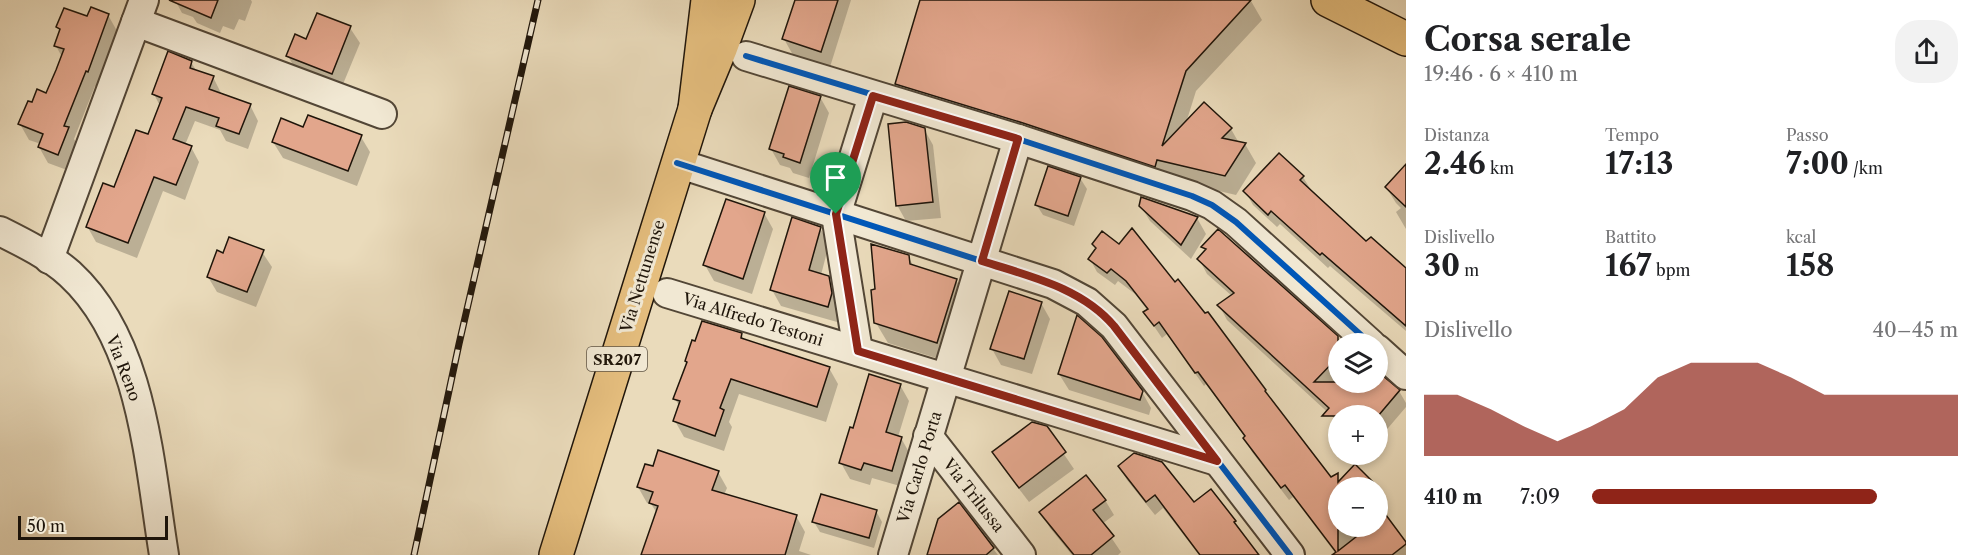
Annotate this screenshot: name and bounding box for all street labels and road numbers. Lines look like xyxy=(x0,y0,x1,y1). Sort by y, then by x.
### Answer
street label: Via Nettunense xyxy=(615,217,669,336)
street label: Via Alfredo Testoni xyxy=(679,288,826,350)
street label: Via Reno xyxy=(102,331,146,404)
road number: SR207 xyxy=(587,347,647,371)
street label: Via Carlo Porta xyxy=(892,408,946,526)
street label: Via Trilussa xyxy=(938,453,1009,536)

